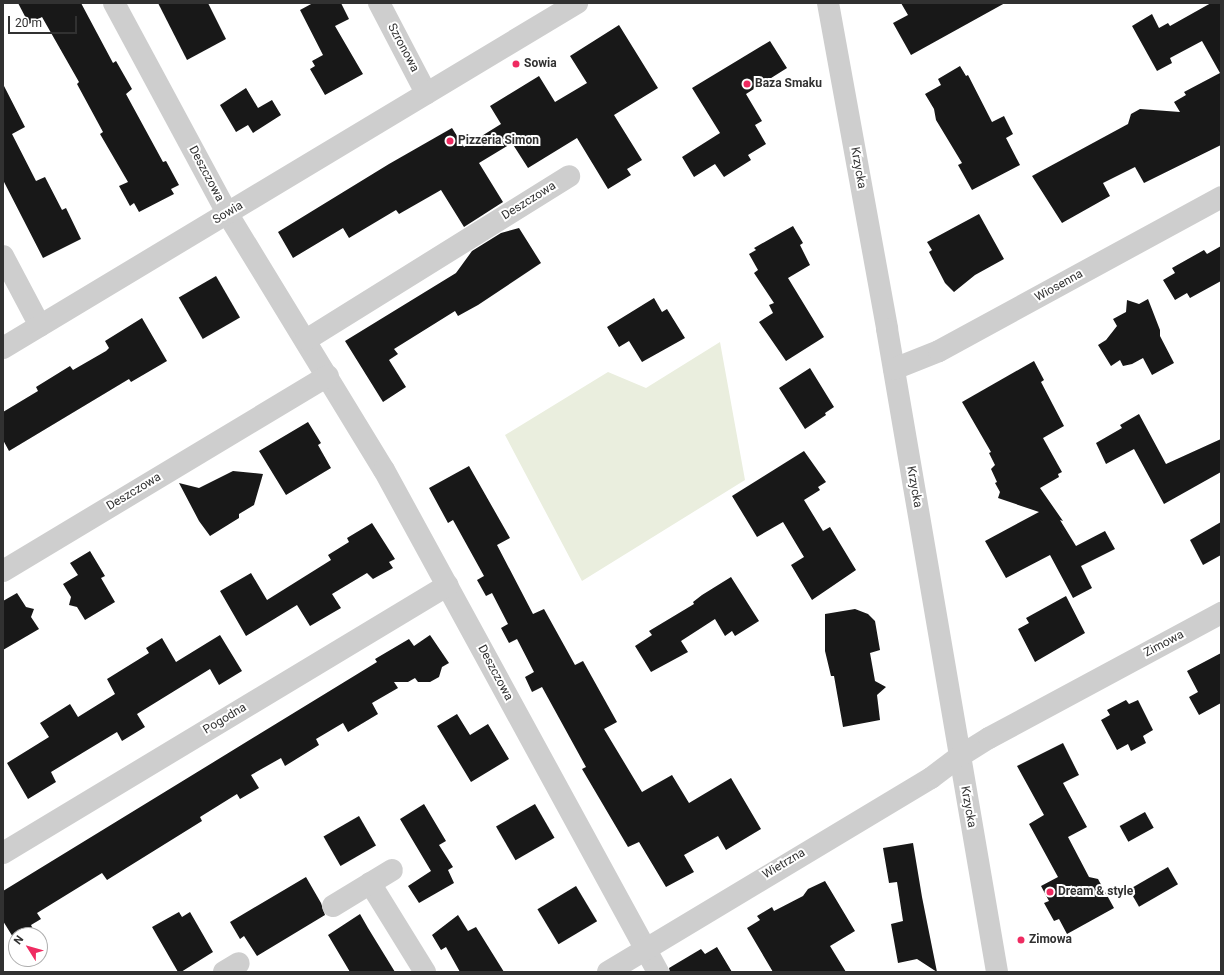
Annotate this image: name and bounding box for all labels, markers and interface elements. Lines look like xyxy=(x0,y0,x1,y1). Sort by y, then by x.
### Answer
scale bar xyxy=(10,8,79,34)
text: 20 m xyxy=(15,16,42,30)
street label: Szronowa xyxy=(384,21,422,75)
place label: Sowia xyxy=(524,57,557,71)
marker: Sowia xyxy=(511,59,521,69)
place label: Baza Smaku xyxy=(755,77,822,91)
marker: Baza Smaku xyxy=(742,79,752,89)
place label: Pizzeria Simon xyxy=(458,134,539,148)
marker: Pizzeria Simon xyxy=(445,136,455,146)
street label: Deszczowa xyxy=(185,144,227,204)
street label: Krzycka xyxy=(847,146,869,190)
street label: Deszczowa xyxy=(499,179,559,223)
street label: Sowia xyxy=(210,198,246,228)
street label: Wiosenna xyxy=(1032,267,1086,305)
street label: Krzycka xyxy=(903,465,925,509)
street label: Deszczowa xyxy=(104,470,164,514)
street label: Zimowa xyxy=(1142,628,1186,660)
street label: Deszczowa xyxy=(474,643,516,703)
street label: Pogodna xyxy=(201,701,249,737)
street label: Krzycka xyxy=(957,785,979,829)
street label: Wietrzna xyxy=(760,846,808,882)
place label: Dream & style xyxy=(1058,885,1133,899)
marker: Dream & style xyxy=(1045,887,1055,897)
north arrow xyxy=(8,927,48,967)
text: N xyxy=(11,933,26,947)
place label: Zimowa xyxy=(1029,933,1072,947)
marker: Zimowa xyxy=(1016,935,1026,945)

